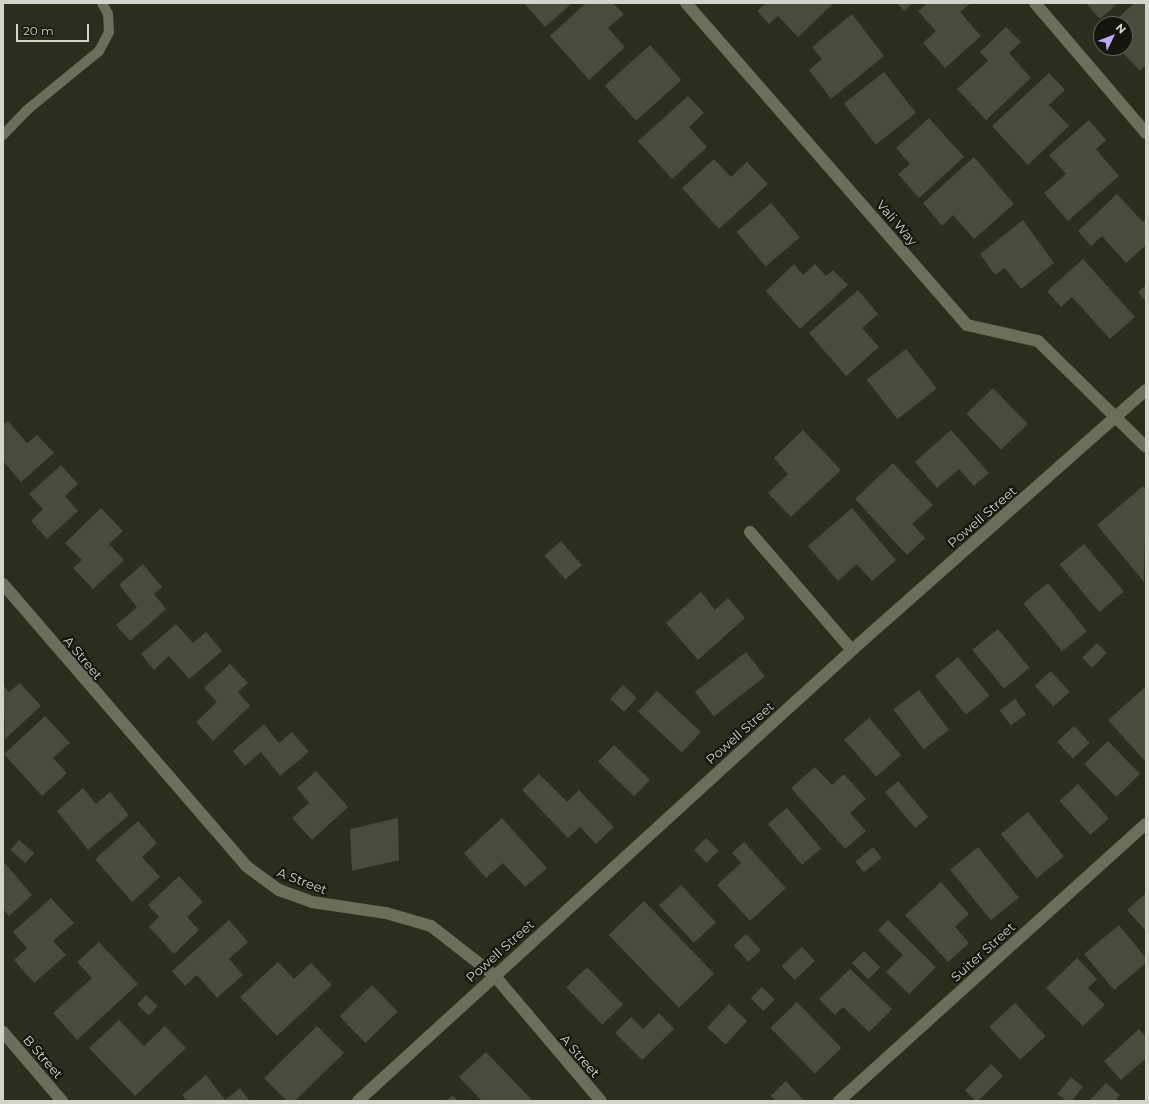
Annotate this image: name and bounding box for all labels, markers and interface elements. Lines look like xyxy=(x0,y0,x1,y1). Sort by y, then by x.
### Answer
scale bar xyxy=(18,16,91,42)
north arrow xyxy=(1093,16,1133,56)
text: N xyxy=(1113,20,1129,37)
text: 20 m xyxy=(23,23,54,38)
street label: Vali Way xyxy=(873,197,921,249)
street label: Powell Street xyxy=(944,483,1020,551)
street label: A Street xyxy=(60,633,106,683)
street label: Powell Street xyxy=(703,698,777,768)
street label: A Street xyxy=(275,864,329,898)
street label: Powell Street xyxy=(463,916,537,986)
street label: Suiter Street xyxy=(948,919,1018,985)
street label: A Street xyxy=(557,1031,603,1081)
street label: B Street xyxy=(20,1032,66,1082)

